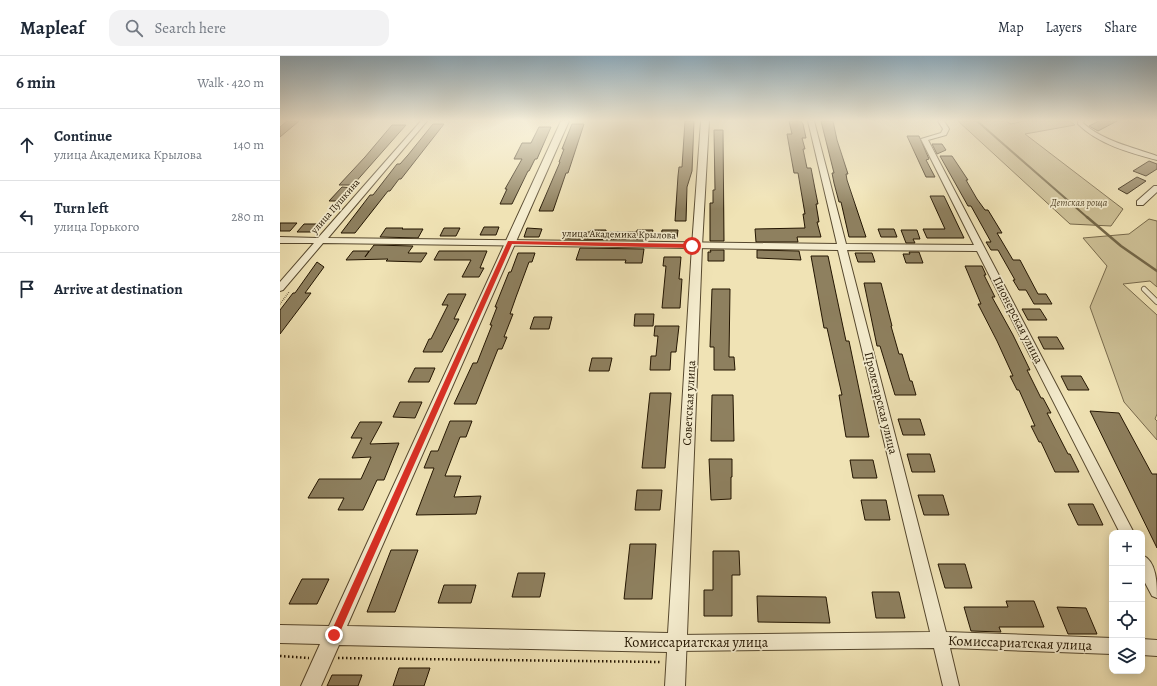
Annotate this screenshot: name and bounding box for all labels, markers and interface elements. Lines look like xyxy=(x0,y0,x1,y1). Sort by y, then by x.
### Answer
search box xyxy=(109,10,389,46)
text: Mapleaf xyxy=(20,15,85,41)
icon: search xyxy=(123,17,145,39)
text: Search here xyxy=(155,18,226,38)
text: Map xyxy=(998,18,1024,37)
text: Layers xyxy=(1046,18,1082,37)
text: Share xyxy=(1104,18,1137,37)
text: 6 min xyxy=(16,71,56,94)
text: Walk · 420 m xyxy=(197,74,264,91)
text: Continue xyxy=(54,126,112,146)
icon: ahead xyxy=(16,134,38,156)
text: 140 m xyxy=(233,136,264,153)
text: улица Академика Крылова xyxy=(54,146,202,163)
street label: улица Пушкина xyxy=(307,176,363,237)
park label: Детская роща xyxy=(1050,196,1108,210)
text: Turn left xyxy=(54,198,109,218)
icon: left xyxy=(16,206,38,228)
text: 280 m xyxy=(231,208,264,225)
text: улица Горького xyxy=(54,218,139,235)
street label: улица Академика Крылова xyxy=(561,226,676,242)
route start xyxy=(683,237,701,255)
street label: Пионерская улица xyxy=(989,274,1047,367)
icon: arrive xyxy=(16,278,38,300)
text: Arrive at destination xyxy=(54,279,183,299)
street label: Пролетарская улица xyxy=(861,350,902,456)
street label: Советская улица xyxy=(679,359,699,446)
map controls xyxy=(1109,530,1145,674)
button: + xyxy=(1109,530,1145,566)
button: − xyxy=(1109,566,1145,602)
button: locate xyxy=(1109,602,1145,638)
route end xyxy=(325,626,343,644)
street label: Комиссариатская улица xyxy=(947,631,1093,655)
street label: Комиссариатская улица xyxy=(624,633,769,652)
button: layers xyxy=(1109,638,1145,674)

